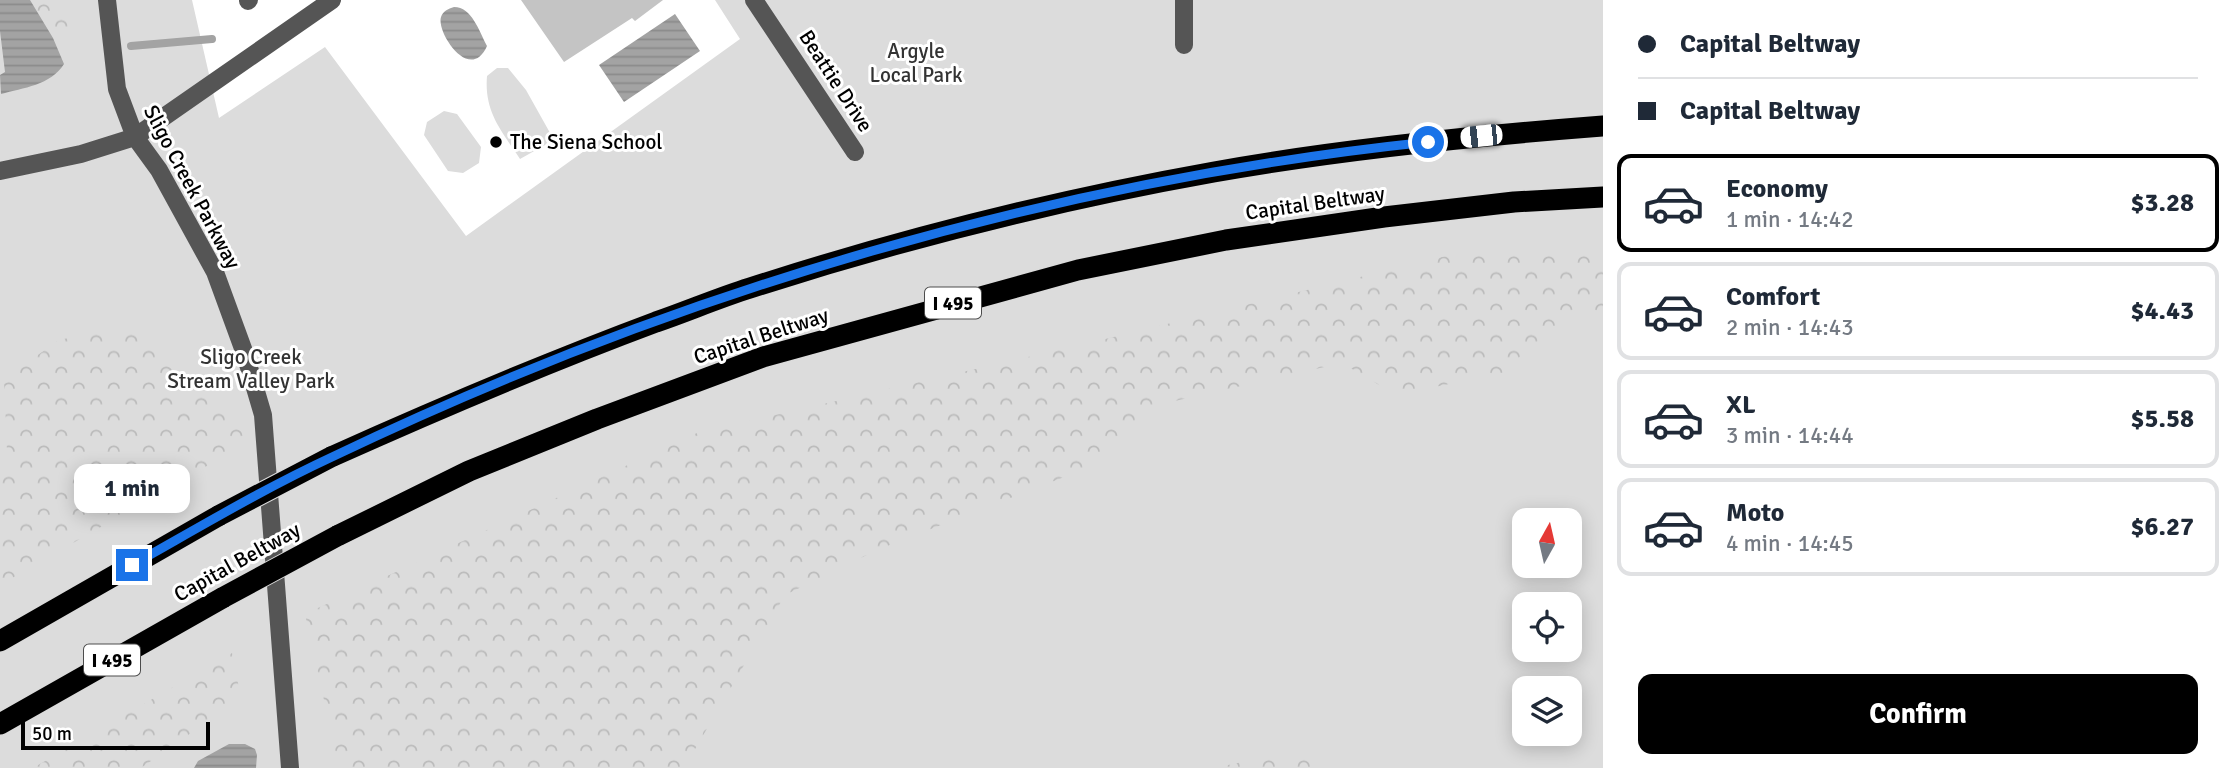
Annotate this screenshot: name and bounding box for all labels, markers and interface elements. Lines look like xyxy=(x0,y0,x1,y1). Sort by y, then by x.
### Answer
street label: Beattie Drive xyxy=(793,25,879,137)
text: Capital Beltway xyxy=(1680,28,1860,60)
park label: Argyle Local Park xyxy=(869,38,963,88)
text: Capital Beltway xyxy=(1680,95,1860,127)
street label: Sligo Creek Parkway xyxy=(138,101,246,274)
car xyxy=(1460,123,1503,149)
route start xyxy=(1412,126,1444,158)
place label: The Siena School xyxy=(510,129,663,155)
marker: The Siena School xyxy=(488,134,504,150)
icon: car xyxy=(1642,172,1705,235)
text: Economy xyxy=(1726,173,1828,205)
street label: Capital Beltway xyxy=(1244,180,1386,226)
text: $3.28 xyxy=(2130,187,2194,219)
text: 1 min · 14:42 xyxy=(1726,205,1854,234)
icon: car xyxy=(1642,280,1705,343)
text: Comfort xyxy=(1726,281,1820,313)
road number: I 495 xyxy=(925,288,981,318)
text: $4.43 xyxy=(2130,295,2194,327)
street label: Capital Beltway xyxy=(690,302,832,370)
text: 2 min · 14:43 xyxy=(1726,313,1854,342)
park label: Sligo Creek Stream Valley Park xyxy=(167,344,335,394)
icon: car xyxy=(1642,388,1705,451)
text: XL xyxy=(1726,389,1756,421)
text: $5.58 xyxy=(2130,403,2194,435)
text: 3 min · 14:44 xyxy=(1726,421,1854,450)
callout: 1 min xyxy=(74,463,190,512)
text: 1 min xyxy=(104,474,160,503)
icon: car xyxy=(1642,496,1705,559)
text: Moto xyxy=(1726,497,1784,529)
north arrow xyxy=(1512,508,1582,578)
map controls xyxy=(1512,508,1582,746)
text: $6.27 xyxy=(2130,511,2194,543)
street label: Capital Beltway xyxy=(169,517,305,607)
text: 4 min · 14:45 xyxy=(1726,529,1854,558)
route end xyxy=(116,549,148,581)
button: locate xyxy=(1512,592,1582,662)
road number: I 495 xyxy=(84,645,140,676)
button: Confirm xyxy=(1638,674,2198,754)
button: layers xyxy=(1512,676,1582,746)
scale bar xyxy=(21,719,210,751)
text: 50 m xyxy=(32,722,72,746)

